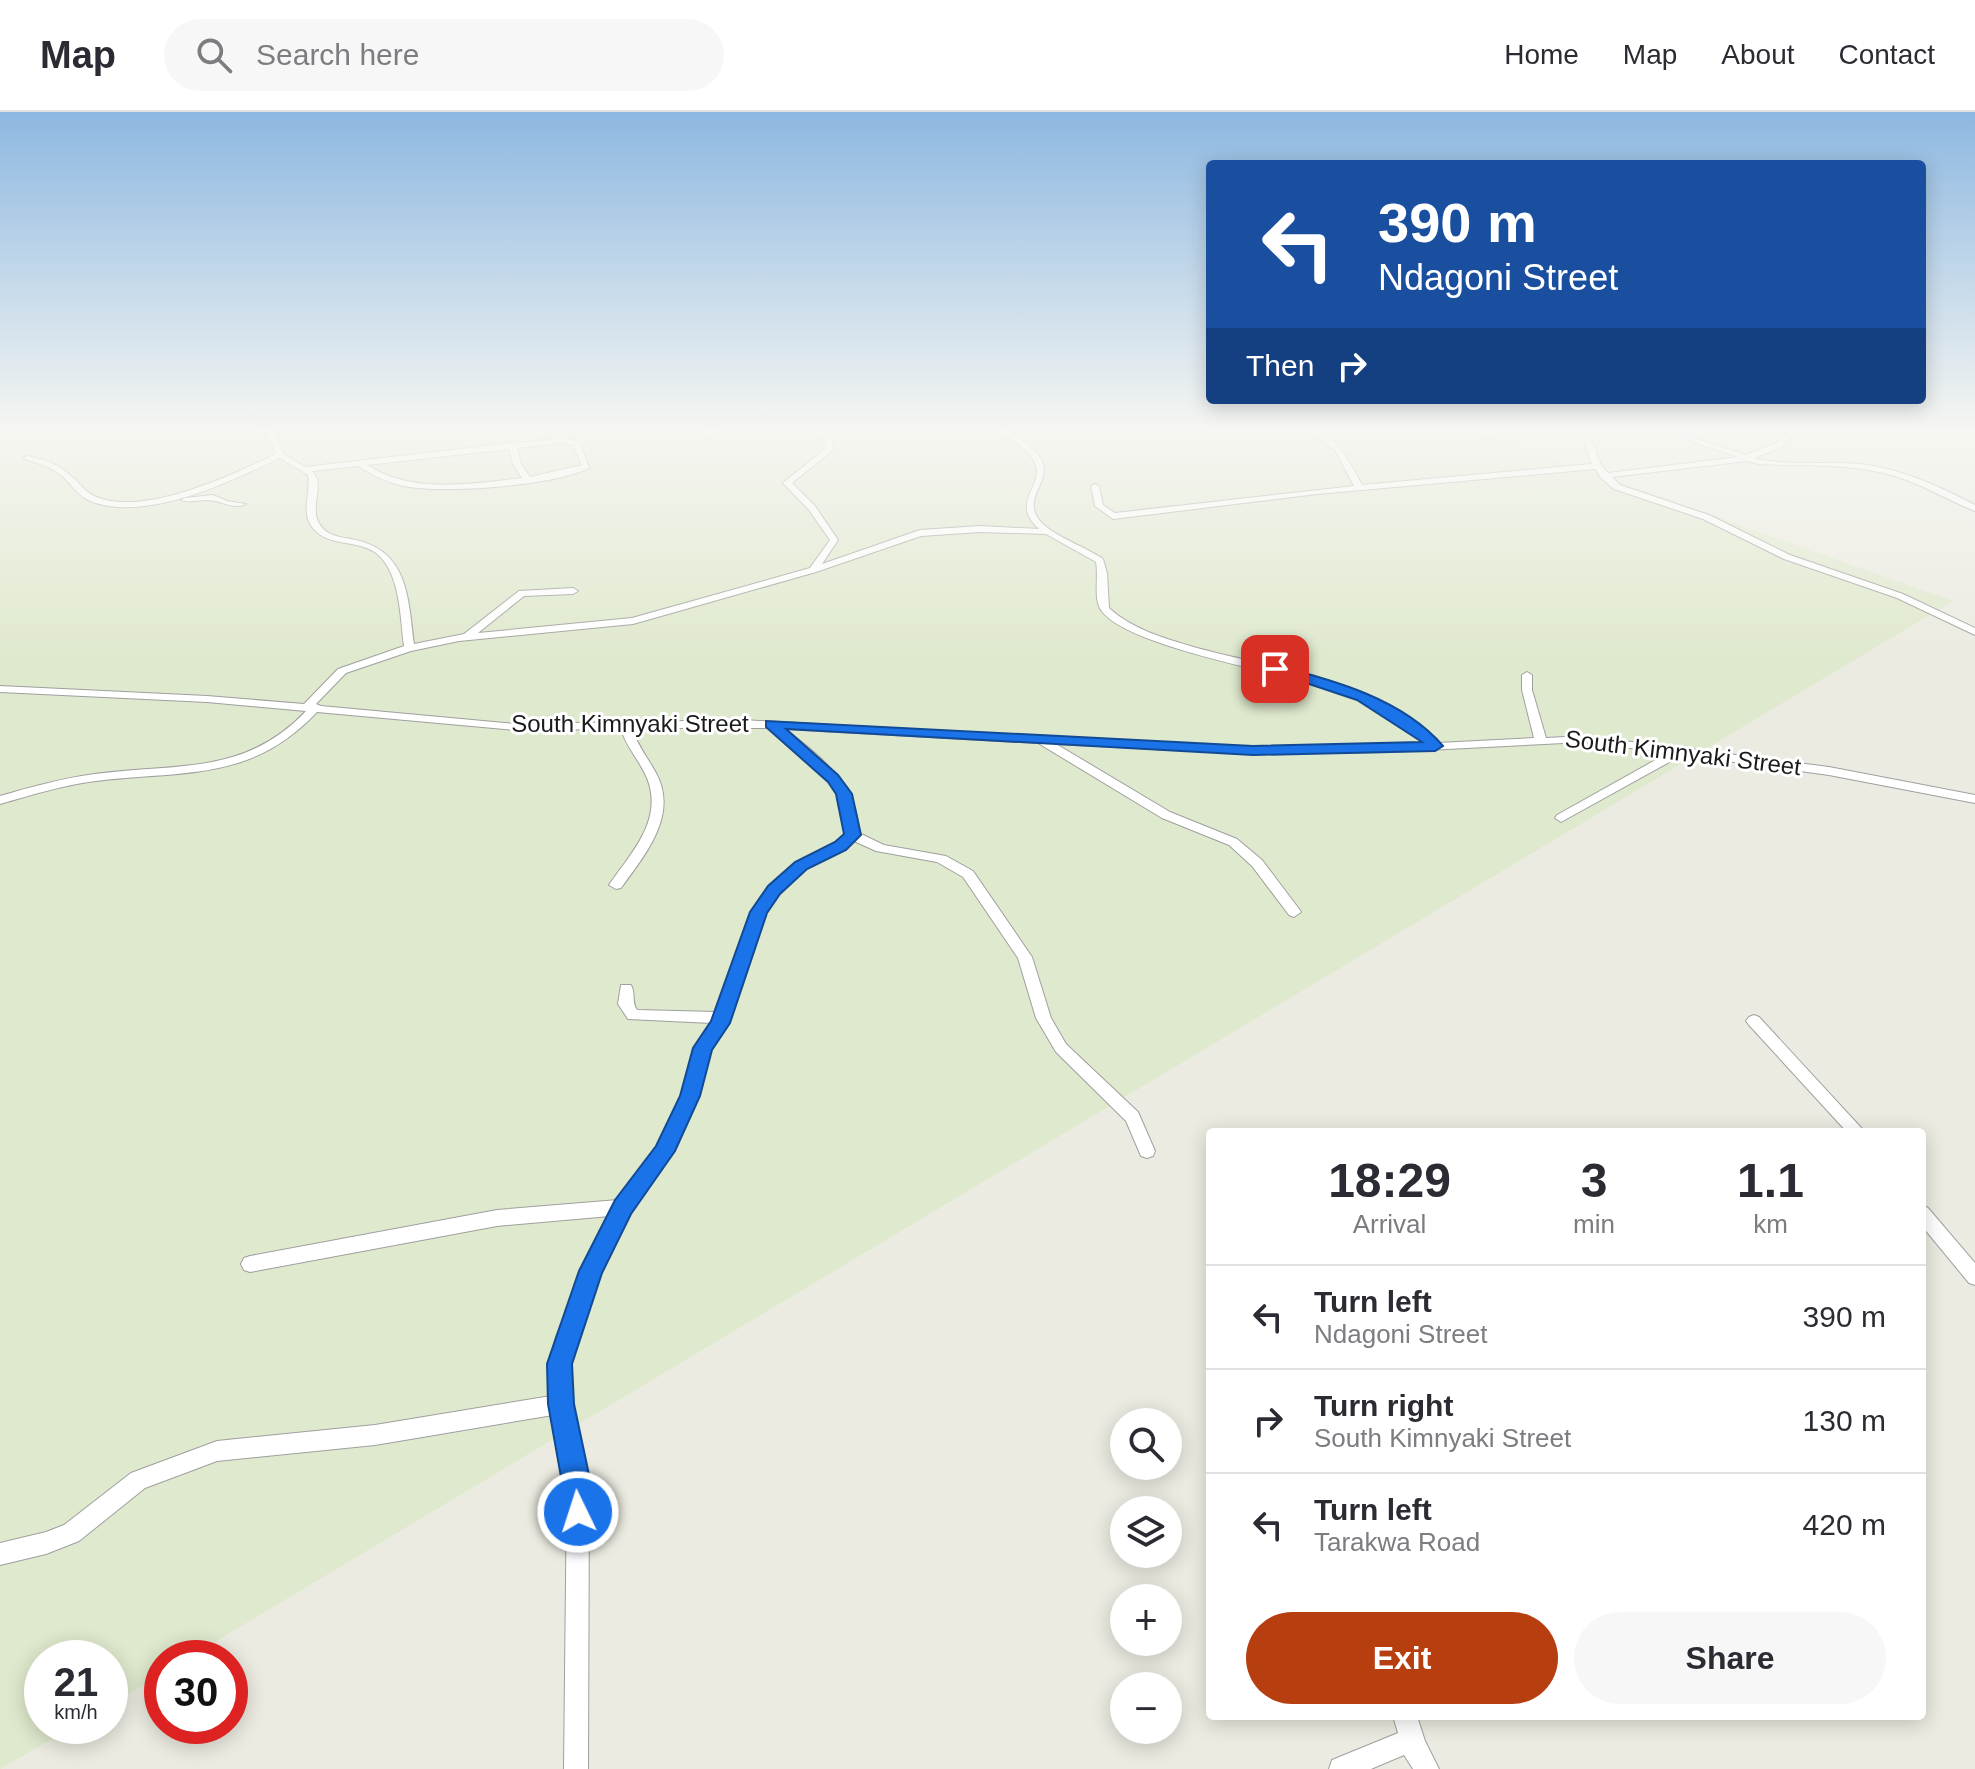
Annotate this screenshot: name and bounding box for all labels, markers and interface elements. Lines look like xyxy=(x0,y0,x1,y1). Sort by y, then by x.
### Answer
search box xyxy=(164,19,724,91)
icon: search xyxy=(192,33,236,77)
text: Map xyxy=(40,34,116,76)
text: Search here xyxy=(256,38,419,71)
text: Home xyxy=(1504,39,1579,70)
text: Map xyxy=(1623,39,1677,70)
text: About xyxy=(1721,39,1795,70)
text: Contact xyxy=(1839,39,1935,70)
text: 390 m xyxy=(1378,191,1537,254)
icon: left xyxy=(1246,192,1350,296)
text: Ndagoni Street xyxy=(1378,257,1618,298)
icon: right xyxy=(1330,344,1374,388)
text: Then xyxy=(1246,349,1314,382)
pin xyxy=(1241,635,1309,703)
icon: arrive xyxy=(1253,647,1297,691)
street label: South Kimnyaki Street xyxy=(511,710,749,737)
street label: South Kimnyaki Street xyxy=(1564,725,1803,780)
text: 18:29 xyxy=(1328,1154,1451,1207)
text: 3 xyxy=(1581,1154,1607,1207)
text: 1.1 xyxy=(1737,1154,1804,1207)
text: Arrival xyxy=(1353,1209,1426,1239)
text: min xyxy=(1573,1209,1615,1239)
text: km xyxy=(1753,1209,1788,1239)
text: Turn left xyxy=(1314,1285,1432,1318)
icon: left xyxy=(1246,1295,1290,1339)
text: 390 m xyxy=(1803,1300,1886,1333)
text: Ndagoni Street xyxy=(1314,1319,1487,1349)
text: Turn right xyxy=(1314,1389,1453,1422)
icon: right xyxy=(1246,1399,1290,1443)
text: 130 m xyxy=(1803,1404,1886,1437)
map controls xyxy=(1110,1408,1182,1744)
button: search xyxy=(1110,1408,1182,1480)
text: South Kimnyaki Street xyxy=(1314,1423,1571,1453)
position arrow xyxy=(536,1470,620,1554)
text: Turn left xyxy=(1314,1493,1432,1526)
button: layers xyxy=(1110,1496,1182,1568)
icon: left xyxy=(1246,1503,1290,1547)
text: 420 m xyxy=(1803,1508,1886,1541)
text: Tarakwa Road xyxy=(1314,1527,1480,1557)
button: + xyxy=(1110,1584,1182,1656)
button: Exit xyxy=(1246,1612,1558,1704)
button: Share xyxy=(1574,1612,1886,1704)
speed limit sign: 30 xyxy=(144,1640,248,1744)
text: 21 xyxy=(54,1660,98,1704)
button: − xyxy=(1110,1672,1182,1744)
text: km/h xyxy=(54,1701,98,1723)

